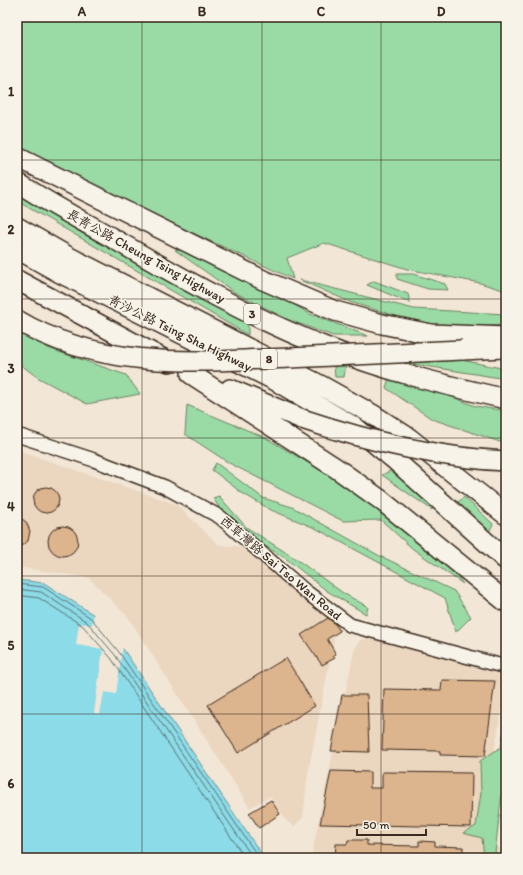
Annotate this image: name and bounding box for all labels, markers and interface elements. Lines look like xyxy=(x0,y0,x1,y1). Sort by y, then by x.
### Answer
text: A xyxy=(77,4,87,19)
text: B xyxy=(198,4,207,19)
text: C xyxy=(317,4,326,19)
text: D xyxy=(437,4,446,19)
text: 1 xyxy=(8,84,14,99)
street label: 長青公路 Cheung Tsing Highway xyxy=(64,206,228,306)
text: 2 xyxy=(8,222,15,237)
street label: 青沙公路 Tsing Sha Highway xyxy=(106,292,254,374)
road number: 3 xyxy=(244,304,260,324)
road number: 8 xyxy=(261,349,277,369)
text: 3 xyxy=(7,361,15,376)
text: 4 xyxy=(7,499,15,514)
street label: 西草灣路 Sai Tso Wan Road xyxy=(217,513,345,623)
text: 5 xyxy=(8,638,15,653)
text: 6 xyxy=(8,776,15,791)
scale bar xyxy=(357,811,426,837)
text: 50 m xyxy=(363,818,389,832)

